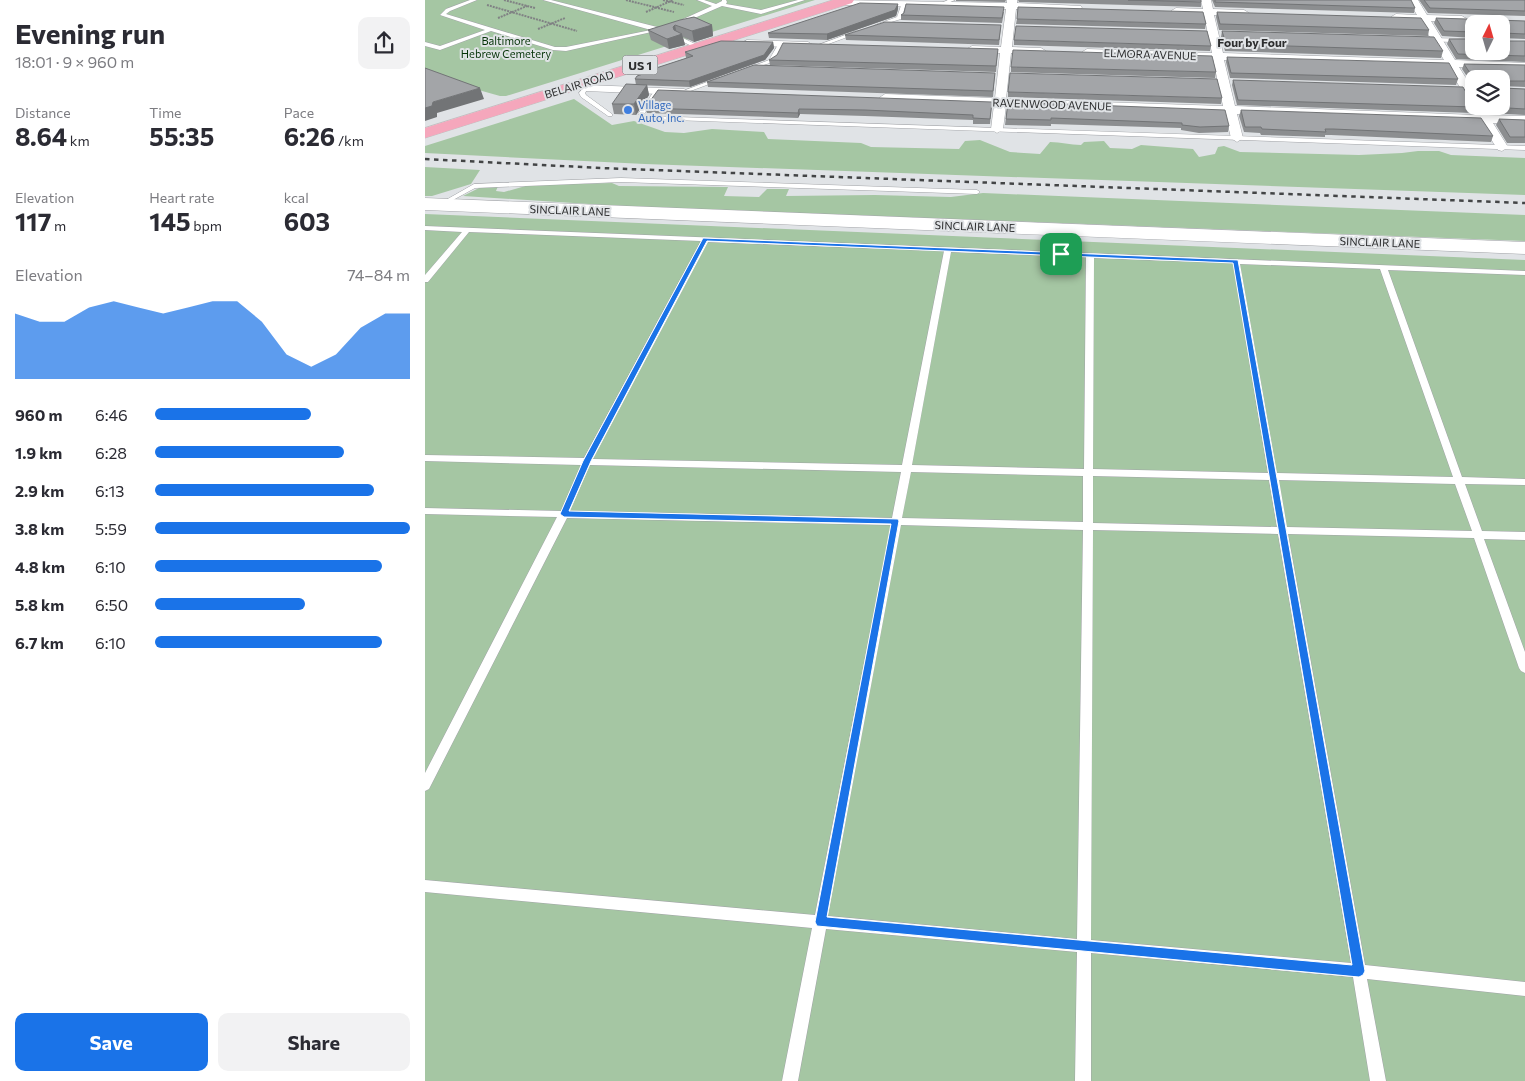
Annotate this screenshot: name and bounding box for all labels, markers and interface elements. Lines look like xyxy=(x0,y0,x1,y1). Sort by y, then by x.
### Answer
north arrow xyxy=(1465,15,1510,60)
map controls xyxy=(1465,15,1510,115)
text: Evening run xyxy=(15,16,165,50)
button: share xyxy=(358,17,410,69)
park label: Baltimore Hebrew Cemetery xyxy=(461,34,551,60)
district label: Four by Four xyxy=(1217,35,1287,49)
street label: ELMORA AVENUE xyxy=(1103,46,1197,62)
text: 18:01 · 9 × 960 m xyxy=(15,52,134,71)
road number: US 1 xyxy=(623,56,657,74)
street label: BELAIR ROAD xyxy=(543,67,615,101)
button: layers xyxy=(1465,70,1510,115)
street label: RAVENWOOD AVENUE xyxy=(992,95,1112,113)
place label: Village Auto, Inc. xyxy=(638,98,685,124)
text: Distance xyxy=(15,104,71,121)
text: Time xyxy=(149,104,182,121)
text: Pace xyxy=(284,104,314,121)
marker: Village Auto, Inc. xyxy=(622,104,634,116)
text: 8.64 xyxy=(15,121,67,151)
text: 55:35 xyxy=(149,121,214,151)
text: 6:26 xyxy=(284,121,335,151)
text: km xyxy=(67,132,90,149)
text: /km xyxy=(335,132,364,149)
text: Elevation xyxy=(15,189,74,206)
text: Heart rate xyxy=(149,189,214,206)
text: kcal xyxy=(284,189,309,206)
street label: SINCLAIR LANE xyxy=(530,202,610,218)
text: 117 xyxy=(15,206,51,236)
text: 145 xyxy=(149,206,191,236)
text: 603 xyxy=(284,206,330,236)
text: m xyxy=(51,217,66,234)
text: bpm xyxy=(191,217,222,234)
street label: SINCLAIR LANE xyxy=(935,218,1015,234)
pin xyxy=(1040,233,1082,275)
street label: SINCLAIR LANE xyxy=(1340,234,1420,250)
icon: arrive xyxy=(1047,240,1075,268)
text: Elevation xyxy=(15,265,83,284)
text: 74–84 m xyxy=(347,265,410,284)
text: 960 m xyxy=(15,405,62,424)
text: 6:46 xyxy=(95,405,128,424)
text: 1.9 km xyxy=(15,443,62,462)
text: 6:28 xyxy=(95,443,127,462)
text: 2.9 km xyxy=(15,481,64,500)
text: 6:13 xyxy=(95,481,124,500)
text: 3.8 km xyxy=(15,519,64,538)
text: 5:59 xyxy=(95,519,127,538)
text: 4.8 km xyxy=(15,557,65,576)
text: 6:10 xyxy=(95,557,126,576)
text: 5.8 km xyxy=(15,595,64,614)
text: 6:50 xyxy=(95,595,128,614)
text: 6.7 km xyxy=(15,633,64,652)
text: 6:10 xyxy=(95,633,126,652)
button: Save xyxy=(15,1013,208,1071)
button: Share xyxy=(218,1013,410,1071)

